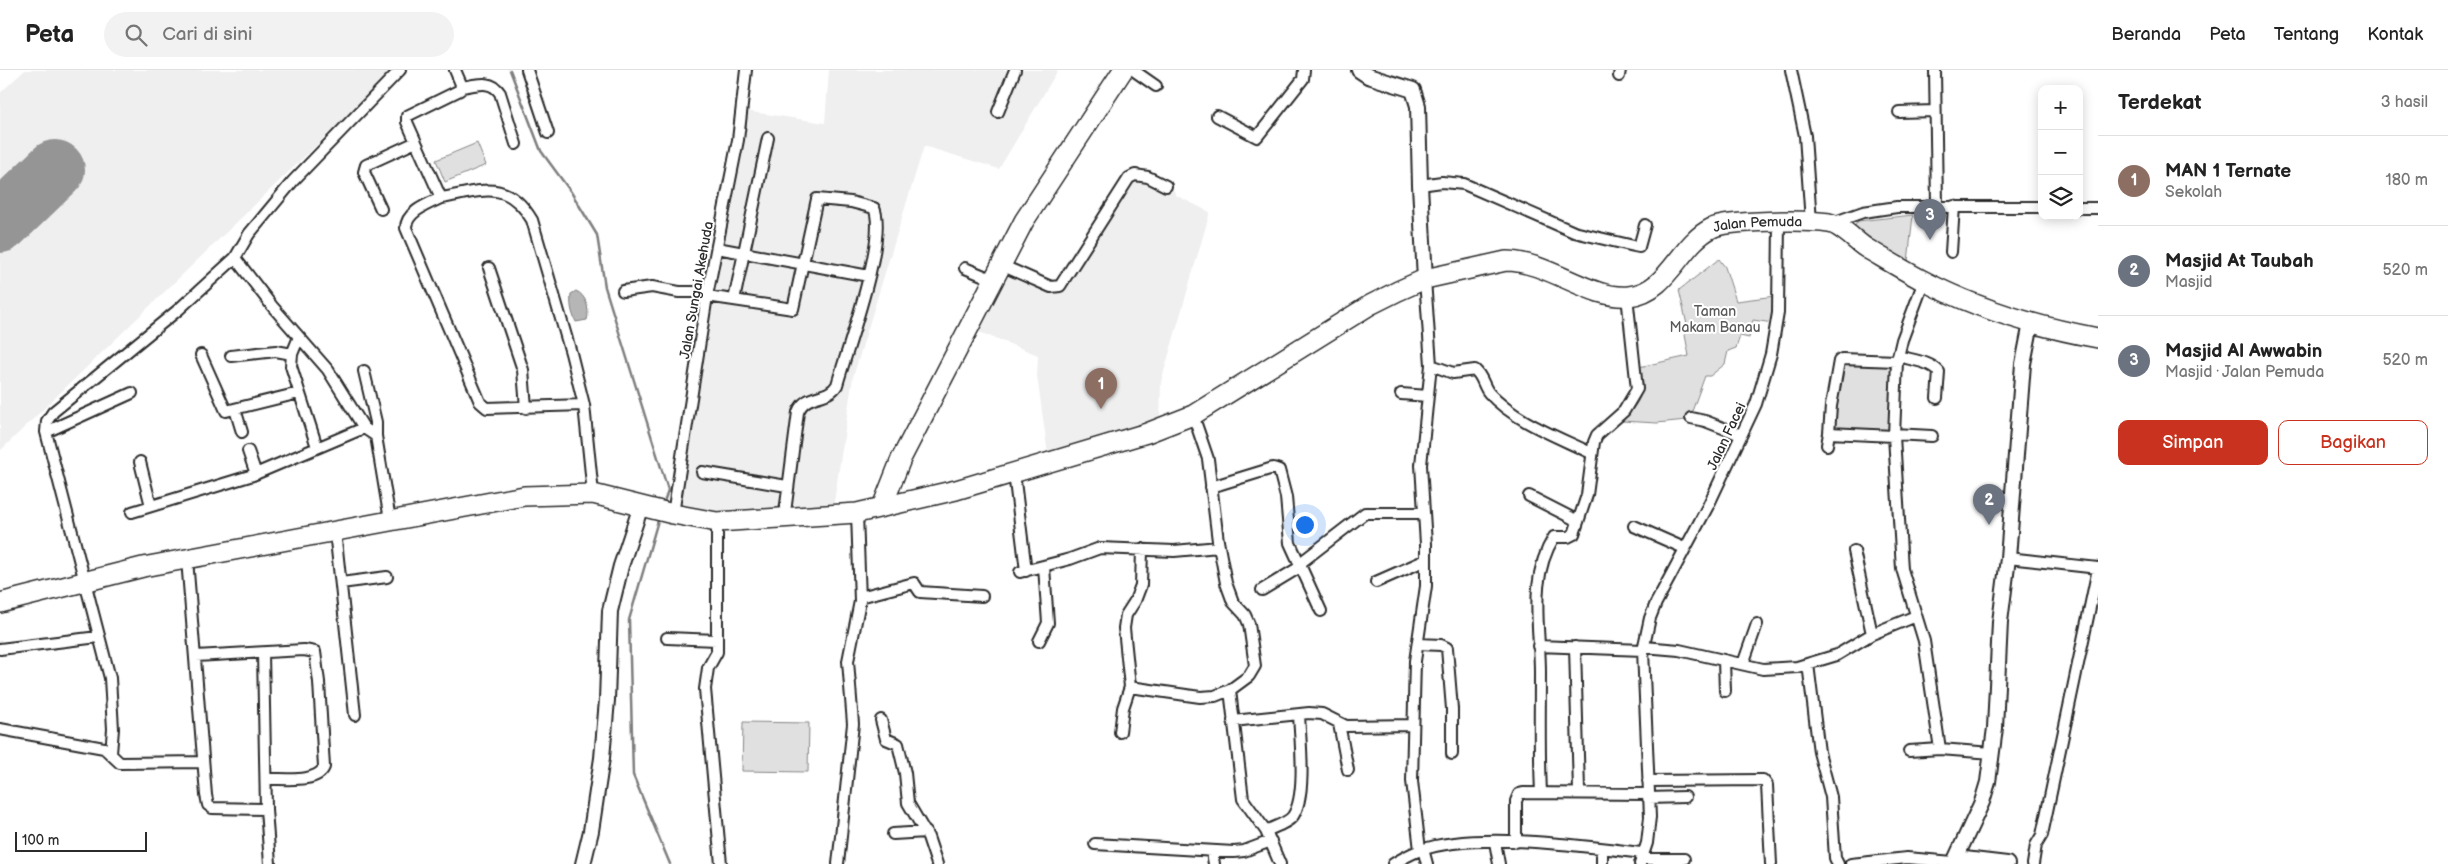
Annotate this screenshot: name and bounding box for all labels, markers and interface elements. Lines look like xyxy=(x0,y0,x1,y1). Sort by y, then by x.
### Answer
search box xyxy=(104,12,454,57)
text: Peta xyxy=(25,20,74,49)
icon: search xyxy=(122,21,150,49)
text: Cari di sini xyxy=(162,23,252,46)
text: Beranda xyxy=(2111,24,2181,45)
text: Peta xyxy=(2209,24,2246,45)
text: Tentang xyxy=(2274,24,2339,45)
text: Kontak xyxy=(2367,24,2423,45)
map controls xyxy=(2038,85,2083,220)
button: + xyxy=(2038,85,2083,130)
text: Terdekat xyxy=(2118,90,2202,115)
text: 3 hasil xyxy=(2381,93,2428,112)
button: − xyxy=(2038,130,2083,175)
text: MAN 1 Ternate xyxy=(2165,160,2291,183)
text: 1 xyxy=(2131,171,2137,190)
text: 180 m xyxy=(2386,171,2428,190)
button: layers xyxy=(2038,175,2083,220)
text: Sekolah xyxy=(2165,183,2222,202)
pin: 3 xyxy=(1914,199,1946,240)
street label: Jalan Pemuda xyxy=(1711,213,1803,236)
street label: Jalan Sungai Akehuda xyxy=(676,220,717,360)
text: Masjid At Taubah xyxy=(2165,250,2314,273)
text: 2 xyxy=(2129,261,2139,280)
text: 520 m xyxy=(2382,261,2428,280)
text: Masjid xyxy=(2165,273,2213,292)
park label: Taman Makam Banau xyxy=(1669,303,1761,336)
text: Masjid Al Awwabin xyxy=(2165,340,2322,363)
text: 3 xyxy=(2129,351,2139,370)
text: 520 m xyxy=(2382,351,2428,370)
text: Masjid · Jalan Pemuda xyxy=(2165,363,2324,382)
pin: 1 xyxy=(1085,368,1117,409)
street label: Jalan Facei xyxy=(1703,400,1749,473)
button: Simpan xyxy=(2118,420,2268,465)
button: Bagikan xyxy=(2278,420,2428,465)
pin: 2 xyxy=(1973,484,2005,525)
your location xyxy=(1292,512,1318,538)
scale bar xyxy=(15,829,148,852)
text: 100 m xyxy=(22,832,59,849)

